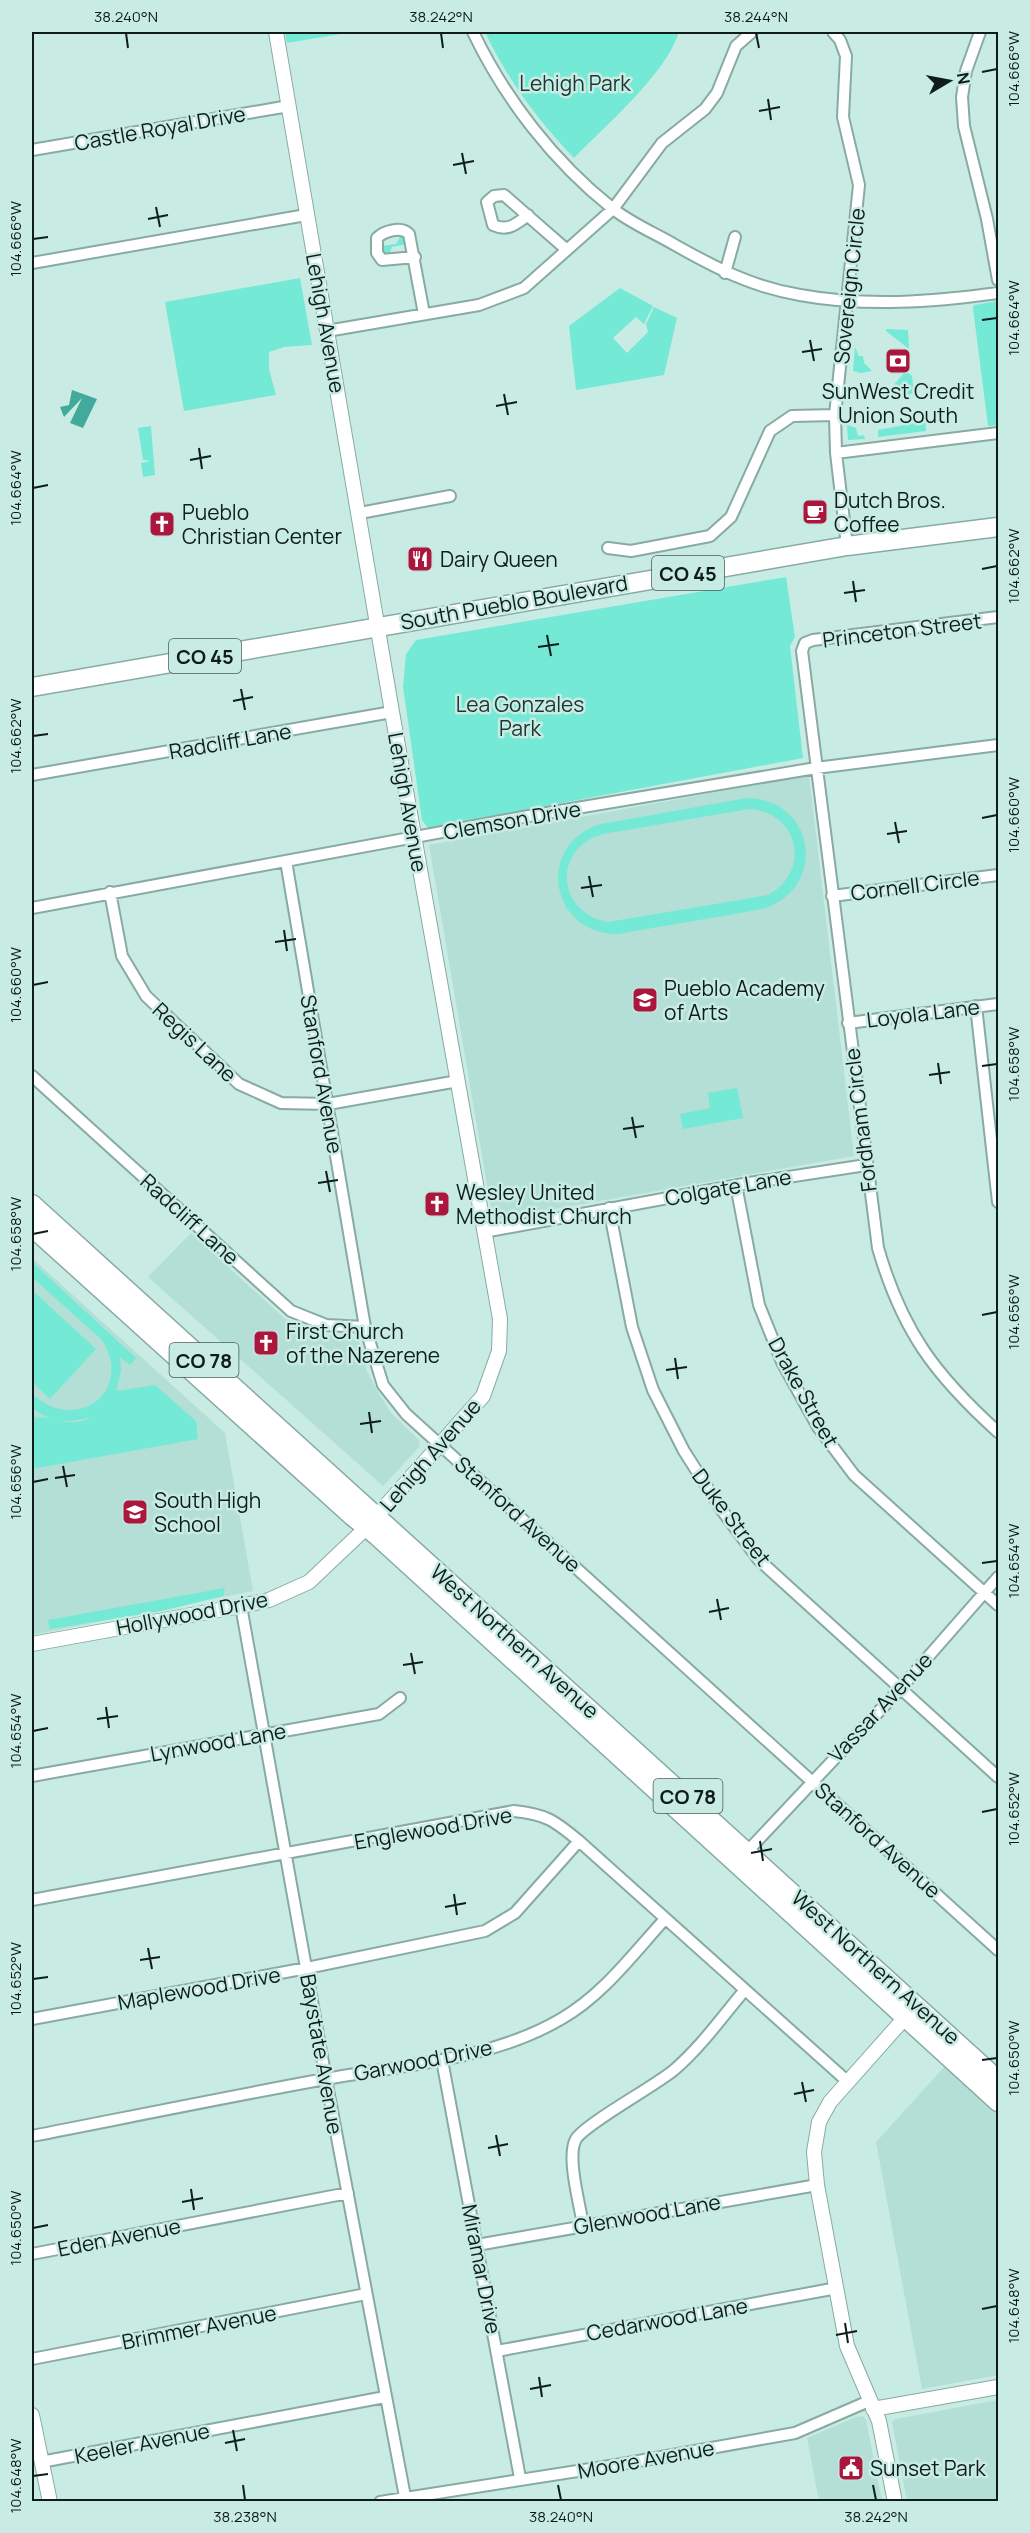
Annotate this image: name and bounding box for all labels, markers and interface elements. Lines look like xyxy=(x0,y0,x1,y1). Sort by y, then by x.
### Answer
text: 38.240°N xyxy=(94,6,158,27)
text: 38.242°N xyxy=(409,6,473,27)
text: 38.244°N xyxy=(724,6,788,27)
text: 104.666°W xyxy=(1003,31,1024,107)
north arrow xyxy=(919,51,979,111)
park label: Lehigh Park xyxy=(519,69,631,97)
text: N xyxy=(952,71,976,86)
street label: Castle Royal Drive xyxy=(72,99,248,157)
text: 104.666°W xyxy=(5,201,26,277)
street label: Sovereign Circle xyxy=(827,207,871,365)
street label: Lehigh Avenue xyxy=(300,251,352,395)
text: 104.664°W xyxy=(1003,280,1024,356)
bank icon: SunWest Credit Union South xyxy=(883,346,913,376)
place label: SunWest Credit Union South xyxy=(822,377,974,429)
text: 104.664°W xyxy=(5,450,26,526)
place label: Dutch Bros. Coffee xyxy=(834,486,946,538)
cafe icon: Dutch Bros. Coffee xyxy=(800,497,830,527)
place label: Pueblo Christian Center xyxy=(182,498,342,550)
church icon: Pueblo Christian Center xyxy=(147,509,177,539)
text: 104.662°W xyxy=(1003,528,1024,604)
restaurant icon: Dairy Queen xyxy=(405,544,435,574)
place label: Dairy Queen xyxy=(440,545,558,573)
road number: CO 45 xyxy=(652,556,724,590)
street label: South Pueblo Boulevard xyxy=(398,568,630,636)
street label: Princeton Street xyxy=(821,606,983,654)
road number: CO 45 xyxy=(169,639,241,673)
park label: Lea Gonzales Park xyxy=(456,690,584,742)
text: 104.662°W xyxy=(5,698,26,774)
street label: Radcliff Lane xyxy=(167,716,293,766)
street label: Lehigh Avenue xyxy=(382,730,434,874)
text: 104.660°W xyxy=(1003,777,1024,853)
street label: Clemson Drive xyxy=(441,794,583,846)
street label: Cornell Circle xyxy=(849,863,981,907)
text: 104.660°W xyxy=(5,947,26,1023)
place label: Pueblo Academy of Arts xyxy=(664,974,825,1026)
school or university icon: Pueblo Academy of Arts xyxy=(630,985,660,1015)
street label: Stanford Avenue xyxy=(294,992,350,1156)
street label: Loyola Lane xyxy=(865,992,981,1034)
street label: Regis Lane xyxy=(147,996,243,1088)
text: 104.658°W xyxy=(1003,1027,1024,1101)
street label: Fordham Circle xyxy=(837,1047,883,1193)
street label: Colgate Lane xyxy=(663,1162,793,1212)
street label: Radcliff Lane xyxy=(135,1167,245,1271)
place label: Wesley United Methodist Church xyxy=(456,1178,632,1230)
church icon: Wesley United Methodist Church xyxy=(422,1189,452,1219)
text: 104.658°W xyxy=(5,1197,26,1271)
text: 104.656°W xyxy=(1003,1274,1024,1350)
place label: First Church of the Nazerene xyxy=(286,1317,440,1369)
church icon: First Church of the Nazerene xyxy=(251,1328,281,1358)
street label: Drake Street xyxy=(762,1332,846,1452)
road number: CO 78 xyxy=(170,1343,238,1377)
street label: Lehigh Avenue xyxy=(373,1392,487,1518)
text: 104.656°W xyxy=(5,1444,26,1520)
street label: Stanford Avenue xyxy=(449,1450,587,1578)
street label: Duke Street xyxy=(686,1463,778,1571)
place label: South High School xyxy=(154,1486,261,1538)
school or university icon: South High School xyxy=(120,1497,150,1527)
text: 104.654°W xyxy=(1003,1524,1024,1598)
street label: West Northern Avenue xyxy=(425,1558,605,1724)
street label: Hollywood Drive xyxy=(114,1585,270,1641)
street label: Vassar Avenue xyxy=(822,1646,938,1768)
text: 104.654°W xyxy=(5,1694,26,1768)
street label: Lynwood Lane xyxy=(148,1716,288,1768)
text: 104.652°W xyxy=(1003,1772,1024,1846)
street label: Stanford Avenue xyxy=(809,1776,947,1904)
road number: CO 78 xyxy=(654,1779,722,1813)
street label: Englewood Drive xyxy=(352,1800,514,1856)
street label: West Northern Avenue xyxy=(786,1884,966,2050)
text: 104.652°W xyxy=(5,1942,26,2016)
street label: Maplewood Drive xyxy=(115,1960,283,2016)
street label: Baystate Avenue xyxy=(294,1972,350,2136)
text: 104.650°W xyxy=(1003,2020,1024,2096)
street label: Garwood Drive xyxy=(351,2033,495,2087)
street label: Glenwood Lane xyxy=(572,2187,722,2241)
text: 104.650°W xyxy=(5,2190,26,2266)
street label: Miramar Drive xyxy=(456,2202,508,2336)
street label: Eden Avenue xyxy=(55,2211,183,2263)
text: 104.648°W xyxy=(1003,2269,1024,2343)
street label: Cedarwood Lane xyxy=(584,2291,750,2347)
street label: Brimmer Avenue xyxy=(119,2298,279,2356)
street label: Keeler Avenue xyxy=(72,2416,212,2470)
street label: Moore Avenue xyxy=(576,2433,716,2485)
text: 104.648°W xyxy=(5,2439,26,2513)
public building icon: Sunset Park xyxy=(836,2453,866,2483)
place label: Sunset Park xyxy=(870,2454,986,2482)
text: 38.238°N xyxy=(213,2506,277,2527)
text: 38.240°N xyxy=(529,2506,593,2527)
text: 38.242°N xyxy=(844,2506,908,2527)

